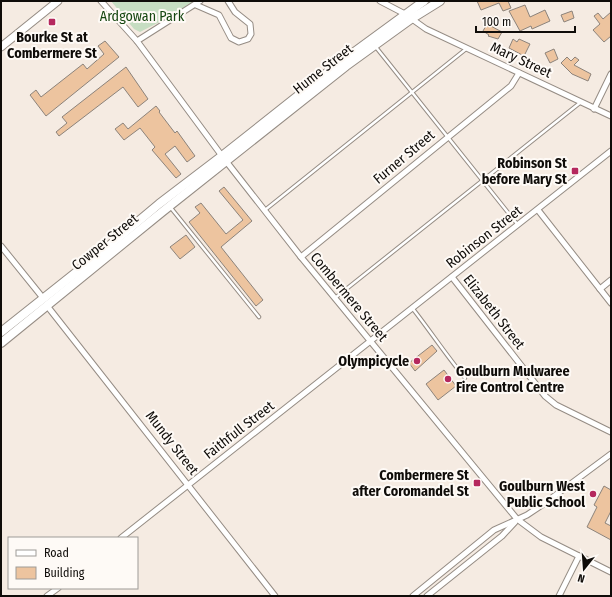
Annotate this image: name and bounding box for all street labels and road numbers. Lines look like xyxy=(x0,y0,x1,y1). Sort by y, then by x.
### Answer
street label: Mary Street xyxy=(488,38,555,82)
street label: Hume Street xyxy=(290,40,357,98)
street label: Furner Street xyxy=(370,126,438,188)
street label: Robinson Street xyxy=(443,202,526,272)
street label: Cowper Street xyxy=(68,210,142,274)
street label: Combermere Street xyxy=(307,249,391,345)
street label: Elizabeth Street xyxy=(460,271,529,353)
street label: Faithfull Street xyxy=(201,397,278,463)
street label: Mundy Street xyxy=(142,408,202,479)

